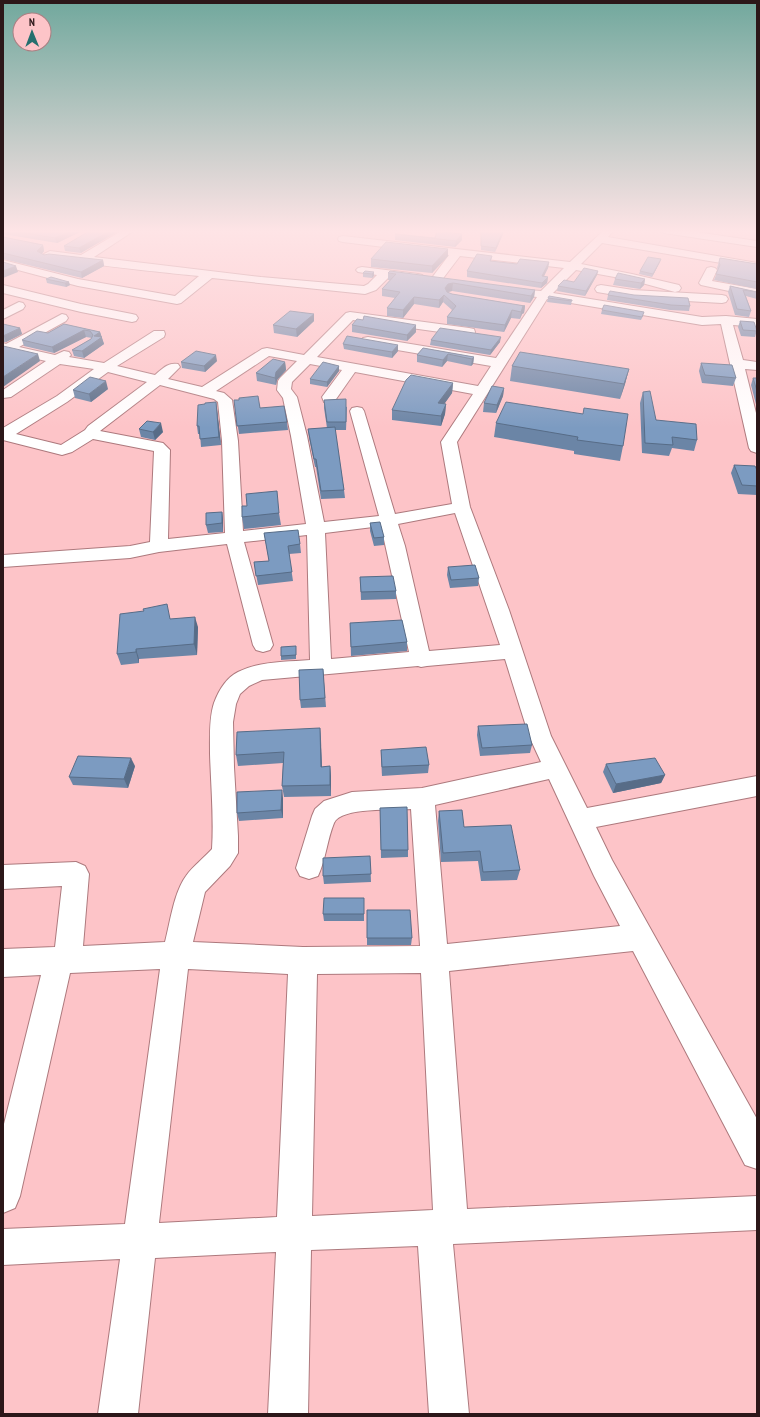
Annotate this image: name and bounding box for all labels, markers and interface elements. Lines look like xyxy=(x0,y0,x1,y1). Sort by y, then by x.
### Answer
north arrow xyxy=(12,12,52,52)
text: N xyxy=(29,15,35,29)

